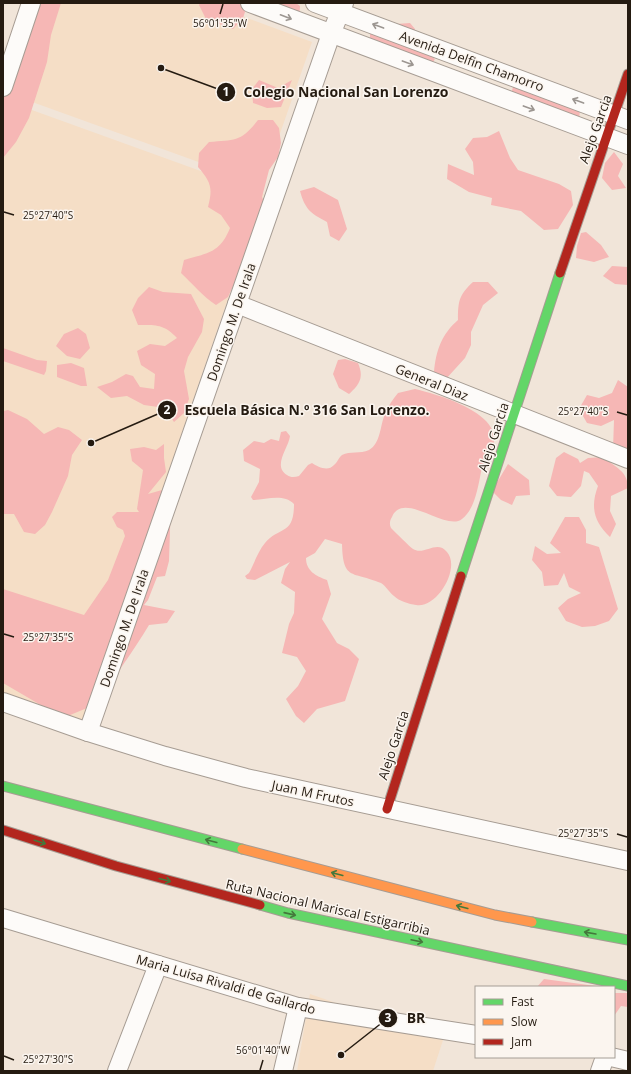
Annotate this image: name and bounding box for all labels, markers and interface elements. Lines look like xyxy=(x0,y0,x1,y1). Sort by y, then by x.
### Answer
one-way arrow xyxy=(280,13,292,21)
text: 56°01'35"W xyxy=(193,16,248,30)
one-way arrow xyxy=(372,22,384,30)
street label: Avenida Delfin Chamorro xyxy=(397,26,547,96)
one-way arrow xyxy=(401,59,413,67)
callout: Colegio Nacional San Lorenzo xyxy=(216,79,457,105)
text: Colegio Nacional San Lorenzo xyxy=(243,82,449,101)
text: 1 xyxy=(223,83,229,100)
street label: Alejo Garcia xyxy=(574,92,616,166)
one-way arrow xyxy=(573,97,585,105)
one-way arrow xyxy=(523,105,535,113)
text: 25°27'40"S xyxy=(23,208,73,222)
street label: Domingo M. De Irala xyxy=(202,260,260,384)
street label: General Diaz xyxy=(393,359,471,405)
callout: Escuela Básica N.º 316 San Lorenzo. xyxy=(157,397,438,423)
text: Escuela Básica N.º 316 San Lorenzo. xyxy=(184,400,430,419)
street label: Alejo Garcia xyxy=(473,400,513,474)
text: 2 xyxy=(164,401,171,418)
text: 25°27'40"S xyxy=(558,404,608,418)
street label: Domingo M. De Irala xyxy=(95,566,153,690)
text: 25°27'35"S xyxy=(23,630,73,644)
street label: Alejo Garcia xyxy=(373,708,413,782)
street label: Juan M Frutos xyxy=(268,775,356,811)
text: 25°27'35"S xyxy=(558,826,608,840)
one-way arrow xyxy=(205,837,218,844)
one-way arrow xyxy=(33,839,46,846)
one-way arrow xyxy=(330,870,343,877)
street label: Ruta Nacional Mariscal Estigarribia xyxy=(224,875,432,939)
one-way arrow xyxy=(158,876,171,884)
one-way arrow xyxy=(456,902,469,910)
one-way arrow xyxy=(283,910,296,918)
one-way arrow xyxy=(584,928,597,936)
one-way arrow xyxy=(410,938,423,946)
street label: Maria Luisa Rivaldi de Gallardo xyxy=(134,950,318,1018)
legend xyxy=(475,986,615,1058)
text: Fast xyxy=(511,993,534,1010)
callout: BR xyxy=(378,1005,433,1031)
text: BR xyxy=(407,1008,426,1027)
text: 3 xyxy=(385,1009,392,1026)
text: Slow xyxy=(511,1013,538,1030)
text: Jam xyxy=(510,1033,532,1050)
text: 56°01'40"W xyxy=(236,1043,291,1057)
text: 25°27'30"S xyxy=(23,1052,73,1066)

